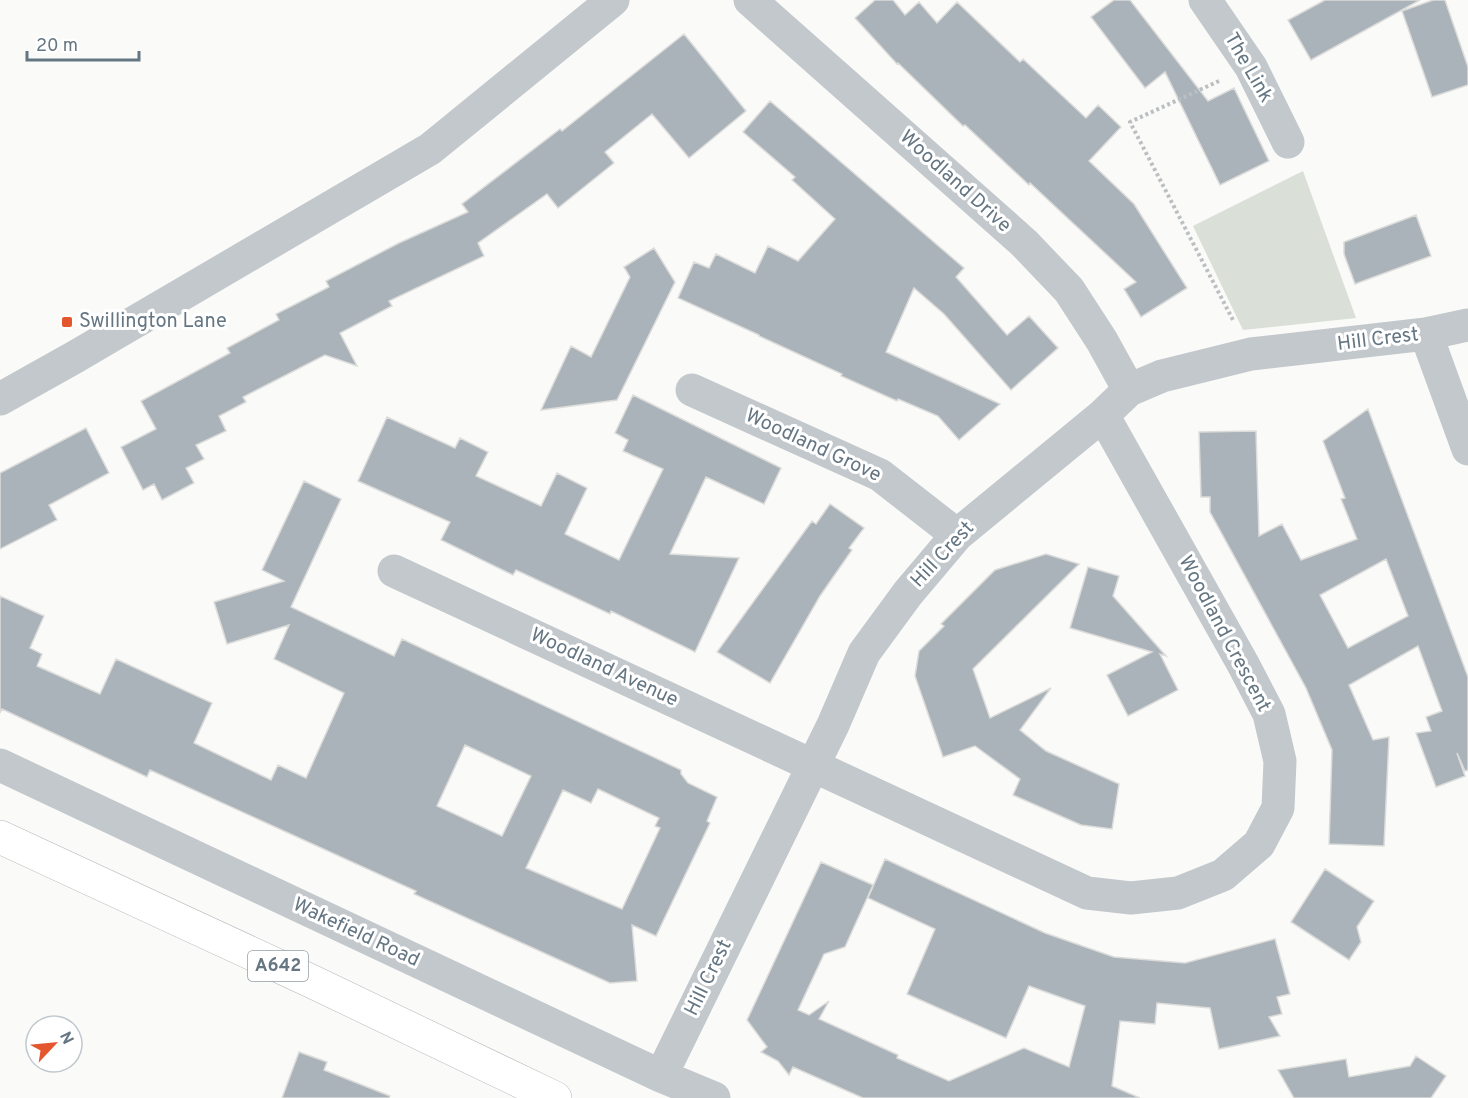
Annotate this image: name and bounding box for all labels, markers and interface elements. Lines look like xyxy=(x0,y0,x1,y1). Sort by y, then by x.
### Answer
scale bar xyxy=(27,24,140,62)
street label: The Link xyxy=(1218,28,1278,108)
text: 20 m xyxy=(36,35,78,58)
street label: Woodland Drive xyxy=(894,125,1016,239)
place label: Swillington Lane xyxy=(79,309,227,335)
marker: Swillington Lane xyxy=(60,315,74,329)
street label: Hill Crest xyxy=(1336,322,1420,358)
street label: Woodland Grove xyxy=(741,403,885,489)
street label: Hill Crest xyxy=(906,516,980,594)
street label: Woodland Crescent xyxy=(1172,551,1276,717)
street label: Woodland Avenue xyxy=(526,622,682,714)
street label: Wakefield Road xyxy=(288,892,424,974)
street label: Hill Crest xyxy=(679,936,739,1020)
road number: A642 xyxy=(248,951,308,981)
north arrow xyxy=(24,1014,84,1074)
text: N xyxy=(54,1029,77,1048)

